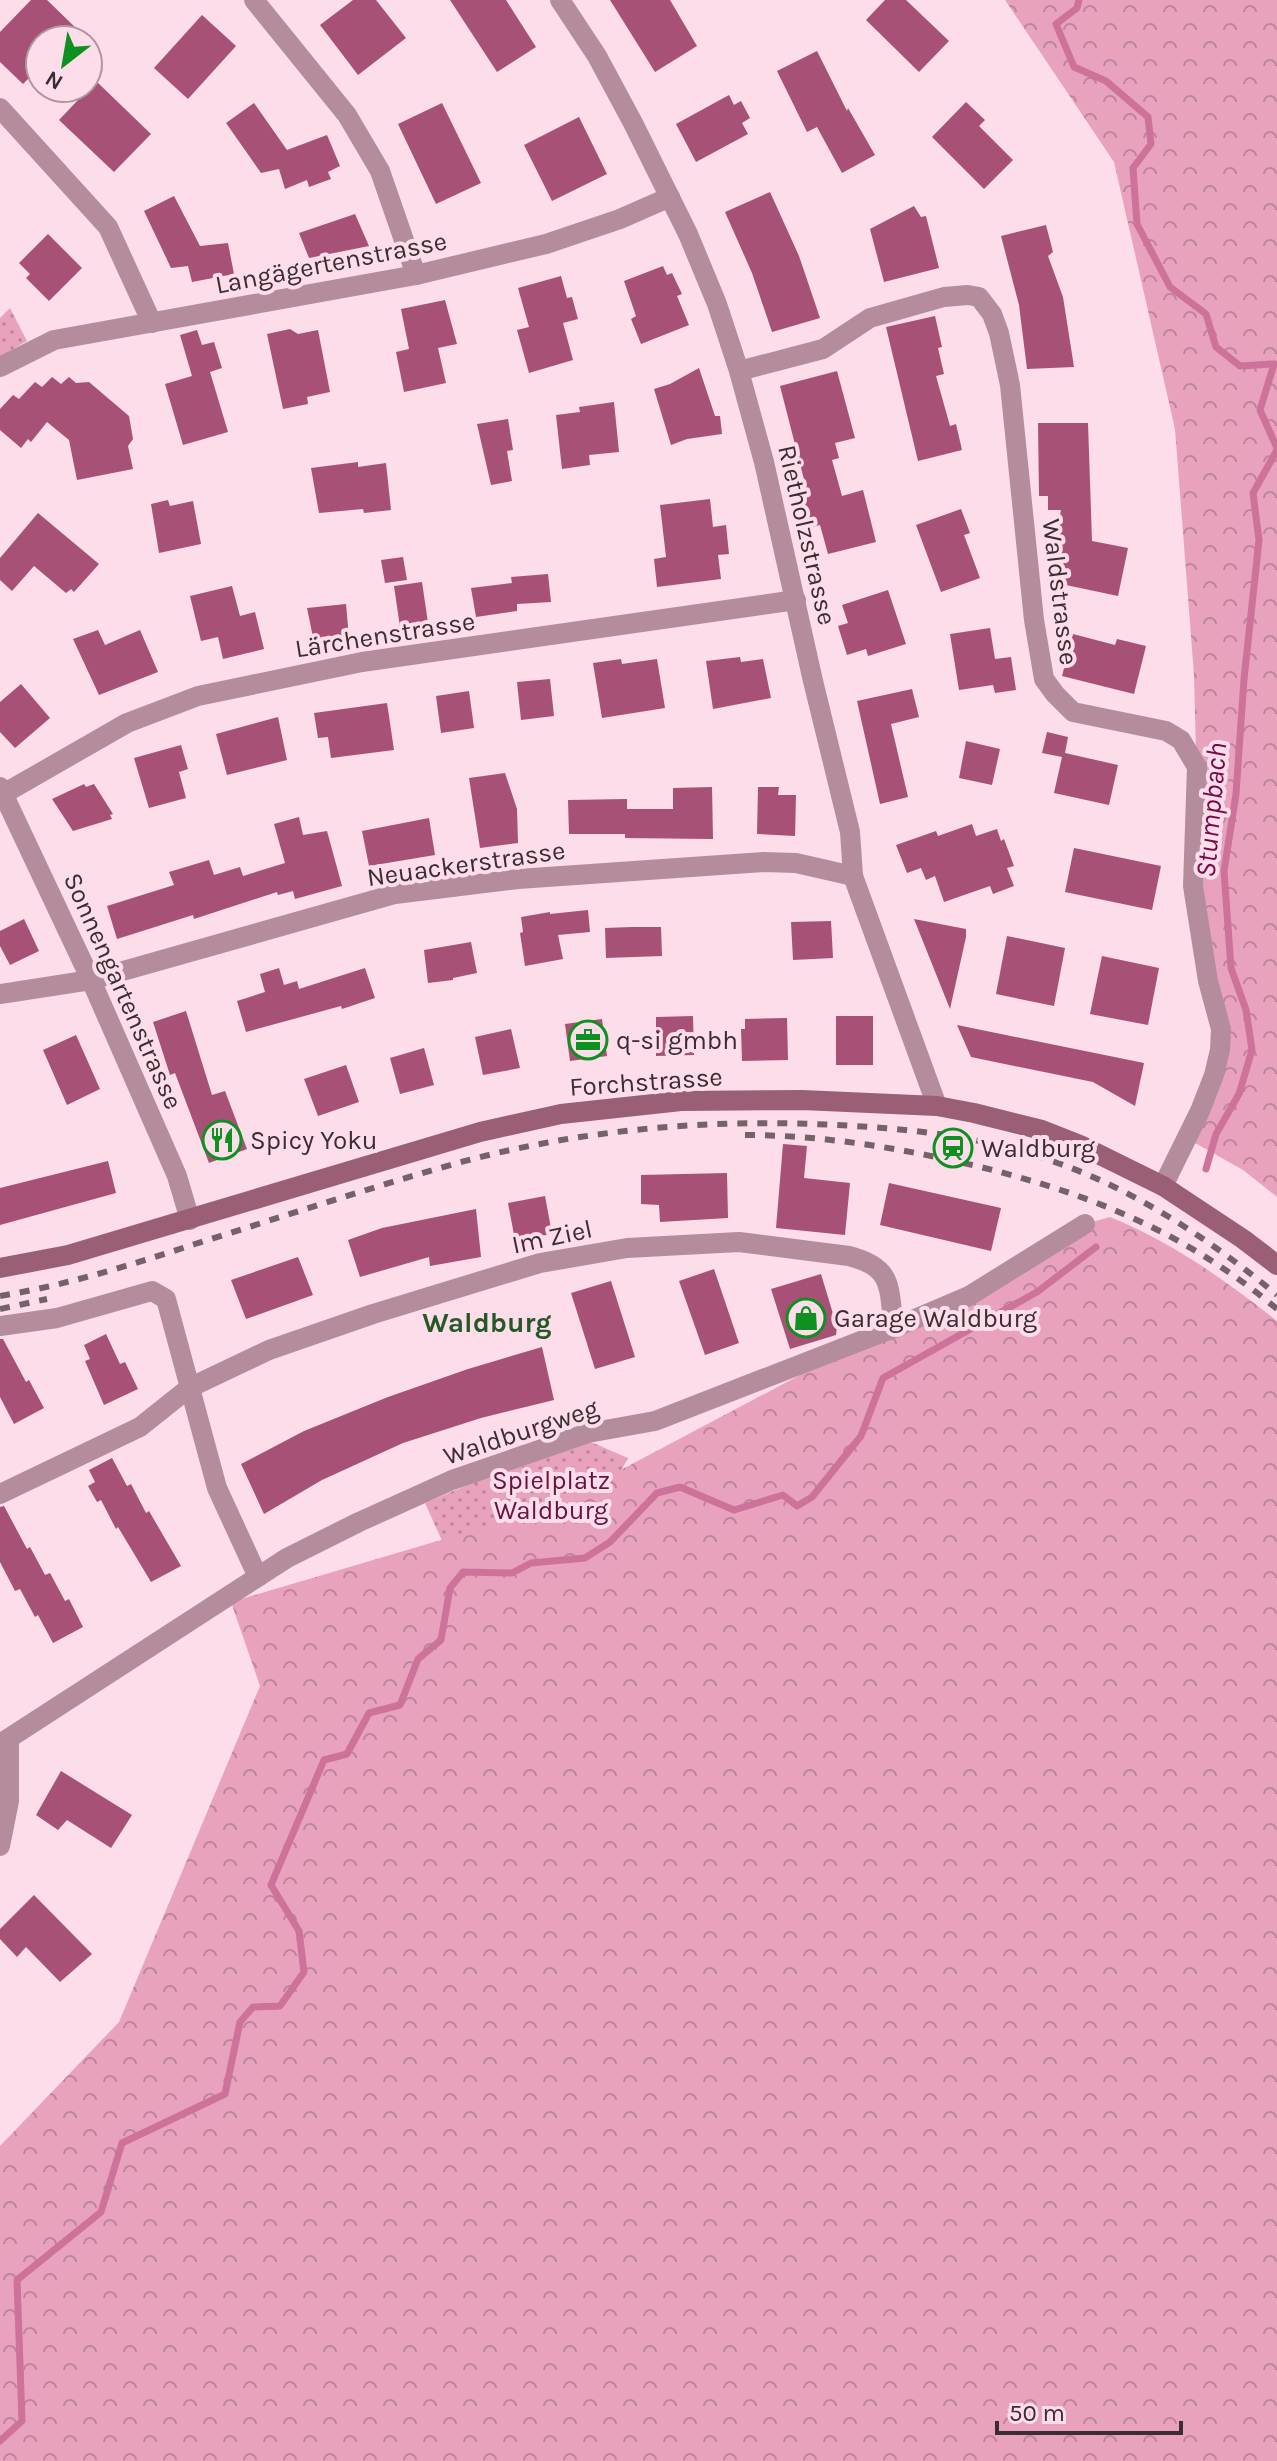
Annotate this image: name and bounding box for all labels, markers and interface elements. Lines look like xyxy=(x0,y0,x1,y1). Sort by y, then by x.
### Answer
north arrow xyxy=(24,24,104,104)
text: N xyxy=(41,65,68,95)
street label: Langägertenstrasse xyxy=(213,225,449,301)
street label: Rietholzstrasse xyxy=(771,442,843,628)
street label: Waldstrasse xyxy=(1036,517,1084,667)
street label: Lärchenstrasse xyxy=(293,605,477,665)
water label: Stumpbach xyxy=(1189,741,1233,879)
street label: Neuackerstrasse xyxy=(365,835,567,893)
street label: Sonnengartenstrasse xyxy=(57,868,189,1114)
office icon: q-si gmbh xyxy=(567,1019,609,1061)
place label: q-si gmbh xyxy=(616,1025,738,1056)
street label: Forchstrasse xyxy=(568,1061,724,1103)
restaurant icon: Spicy Yoku xyxy=(201,1119,243,1161)
place label: Spicy Yoku xyxy=(250,1125,378,1156)
station icon: Waldburg xyxy=(932,1127,974,1169)
place label: Waldburg xyxy=(981,1133,1096,1164)
street label: Im Ziel xyxy=(509,1213,595,1261)
shop icon: Garage Waldburg xyxy=(785,1297,827,1339)
place label: Garage Waldburg xyxy=(834,1303,1038,1334)
district label: Waldburg xyxy=(422,1306,552,1339)
street label: Waldburgweg xyxy=(440,1392,603,1472)
park label: Spielplatz Waldburg xyxy=(492,1465,610,1526)
scale bar xyxy=(997,2385,1181,2435)
text: 50 m xyxy=(1009,2399,1065,2427)

